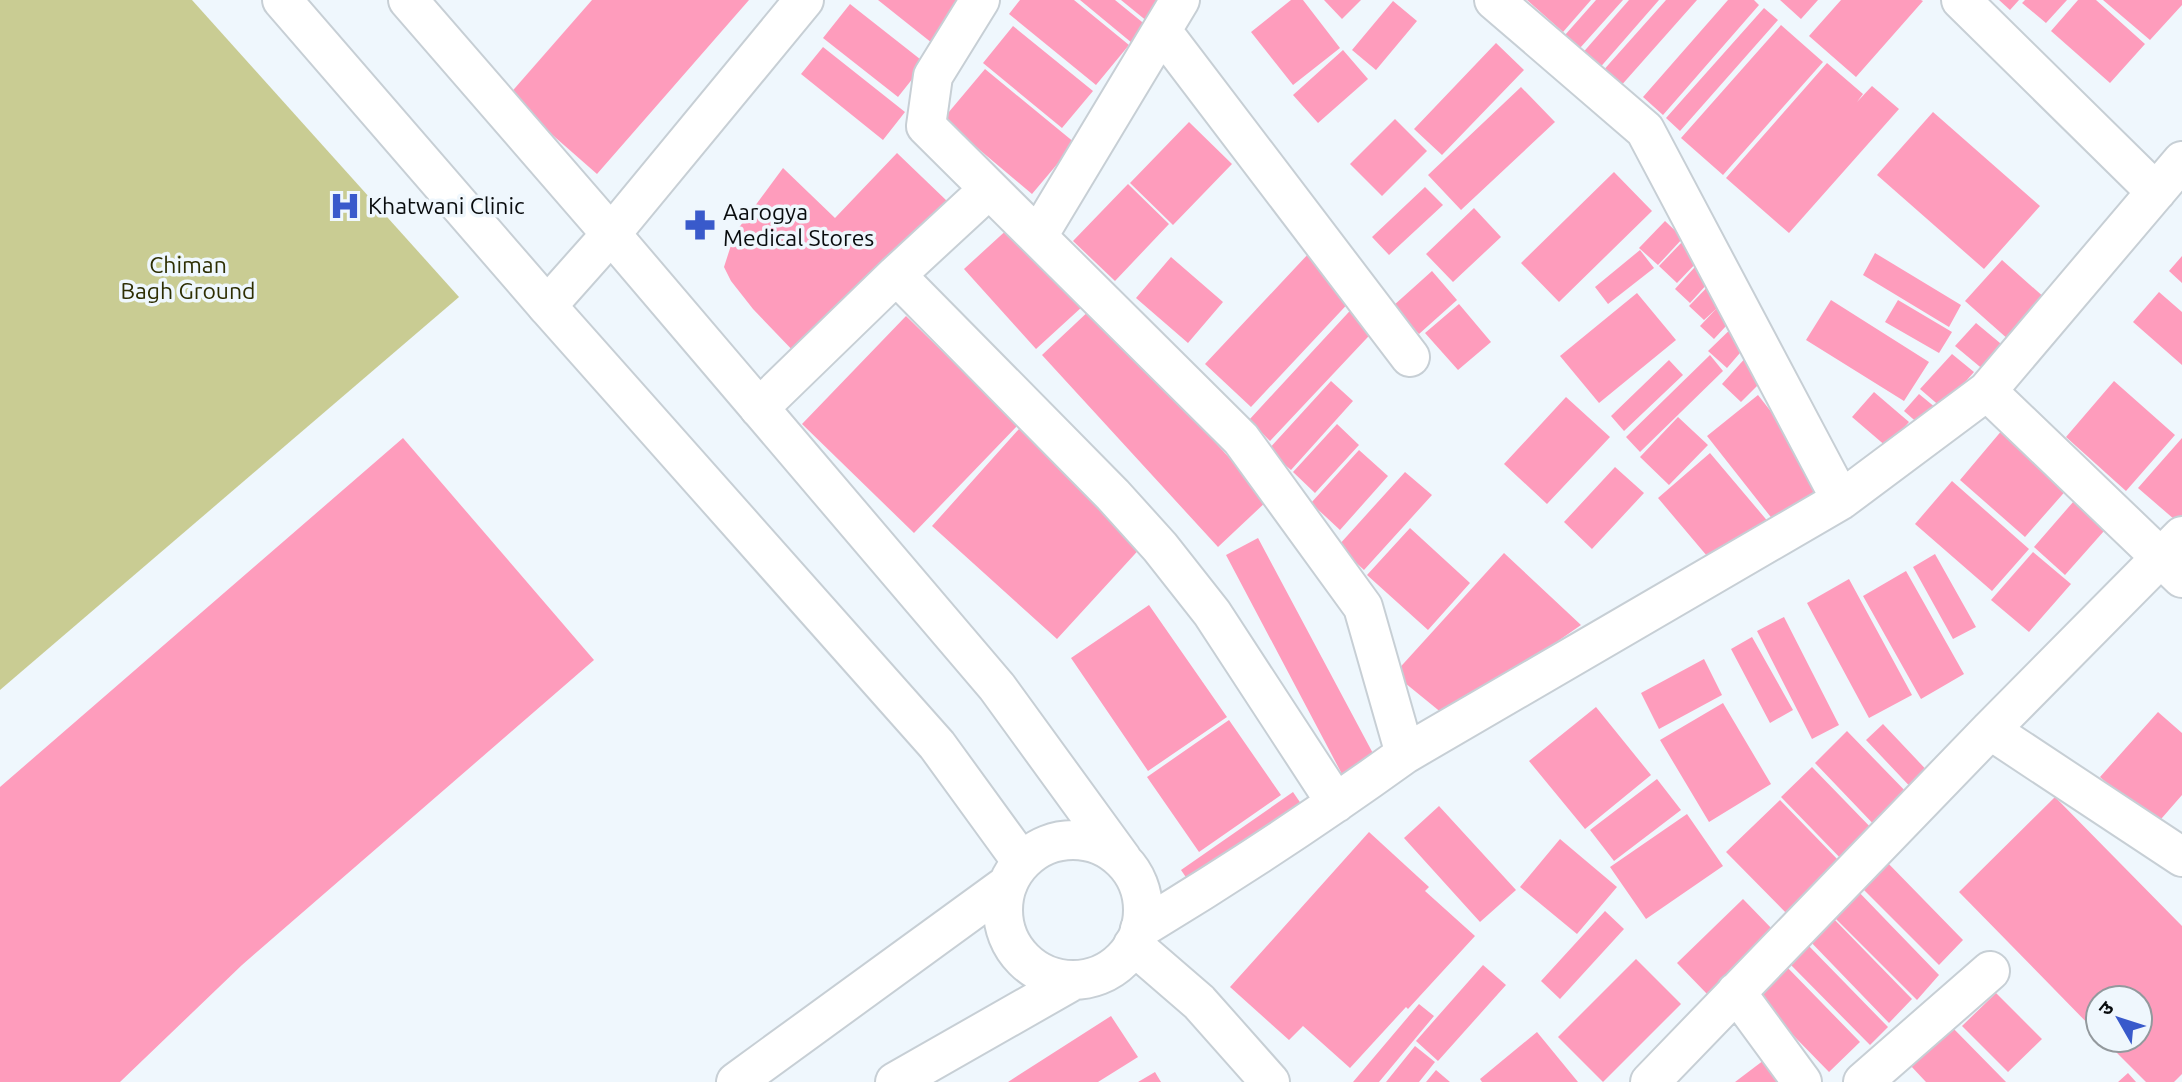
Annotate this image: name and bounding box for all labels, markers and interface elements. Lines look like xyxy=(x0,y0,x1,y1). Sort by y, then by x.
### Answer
hospital icon: Khatwani Clinic xyxy=(328,189,362,223)
place label: Khatwani Clinic xyxy=(368,193,525,218)
place label: Aarogya Medical Stores xyxy=(723,199,874,250)
pharmacy icon: Aarogya Medical Stores xyxy=(683,208,717,242)
park label: Chiman Bagh Ground xyxy=(120,252,256,303)
north arrow xyxy=(2084,984,2154,1054)
text: उ xyxy=(2094,996,2118,1020)

